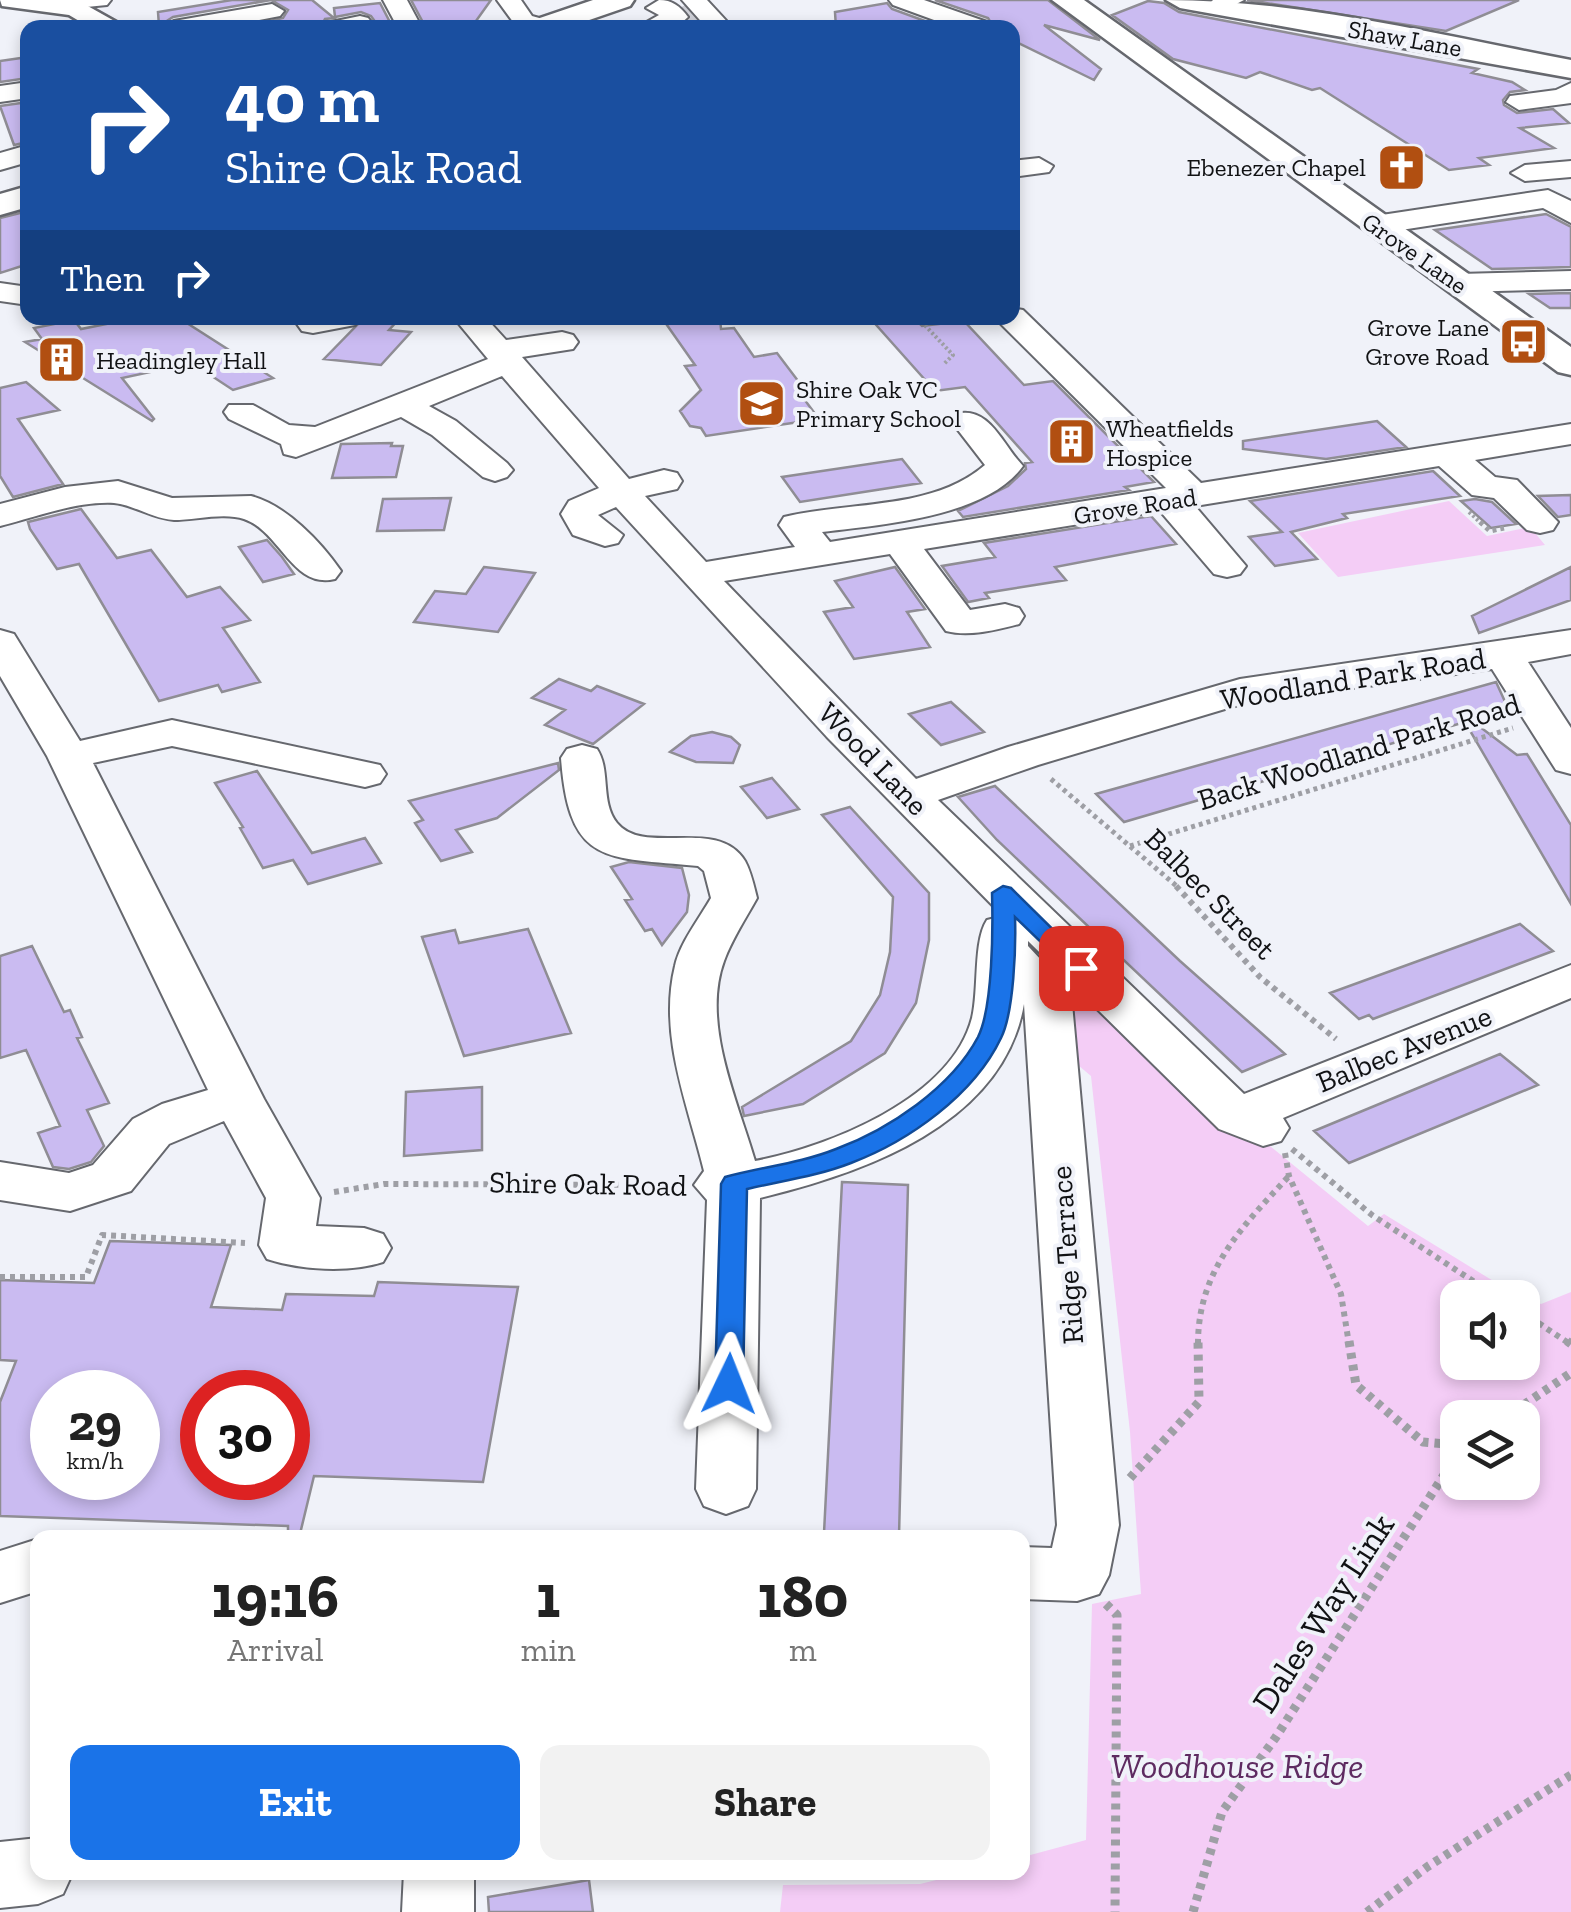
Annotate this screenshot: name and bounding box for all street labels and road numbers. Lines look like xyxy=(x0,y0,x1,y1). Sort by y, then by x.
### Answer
street label: Shaw Lane xyxy=(1346,13,1464,63)
street label: Grove Lane xyxy=(1357,206,1473,300)
street label: Grove Road xyxy=(1072,481,1199,530)
street label: Woodland Park Road xyxy=(1218,640,1489,718)
street label: Back Woodland Park Road xyxy=(1193,686,1525,818)
street label: Wood Lane xyxy=(810,695,936,823)
street label: Balbec Street xyxy=(1137,821,1283,967)
street label: Balbec Avenue xyxy=(1311,998,1497,1100)
street label: Shire Oak Road xyxy=(489,1164,688,1204)
street label: Ridge Terrace xyxy=(1043,1165,1091,1345)
street label: Dales Way Link xyxy=(1243,1506,1403,1720)

